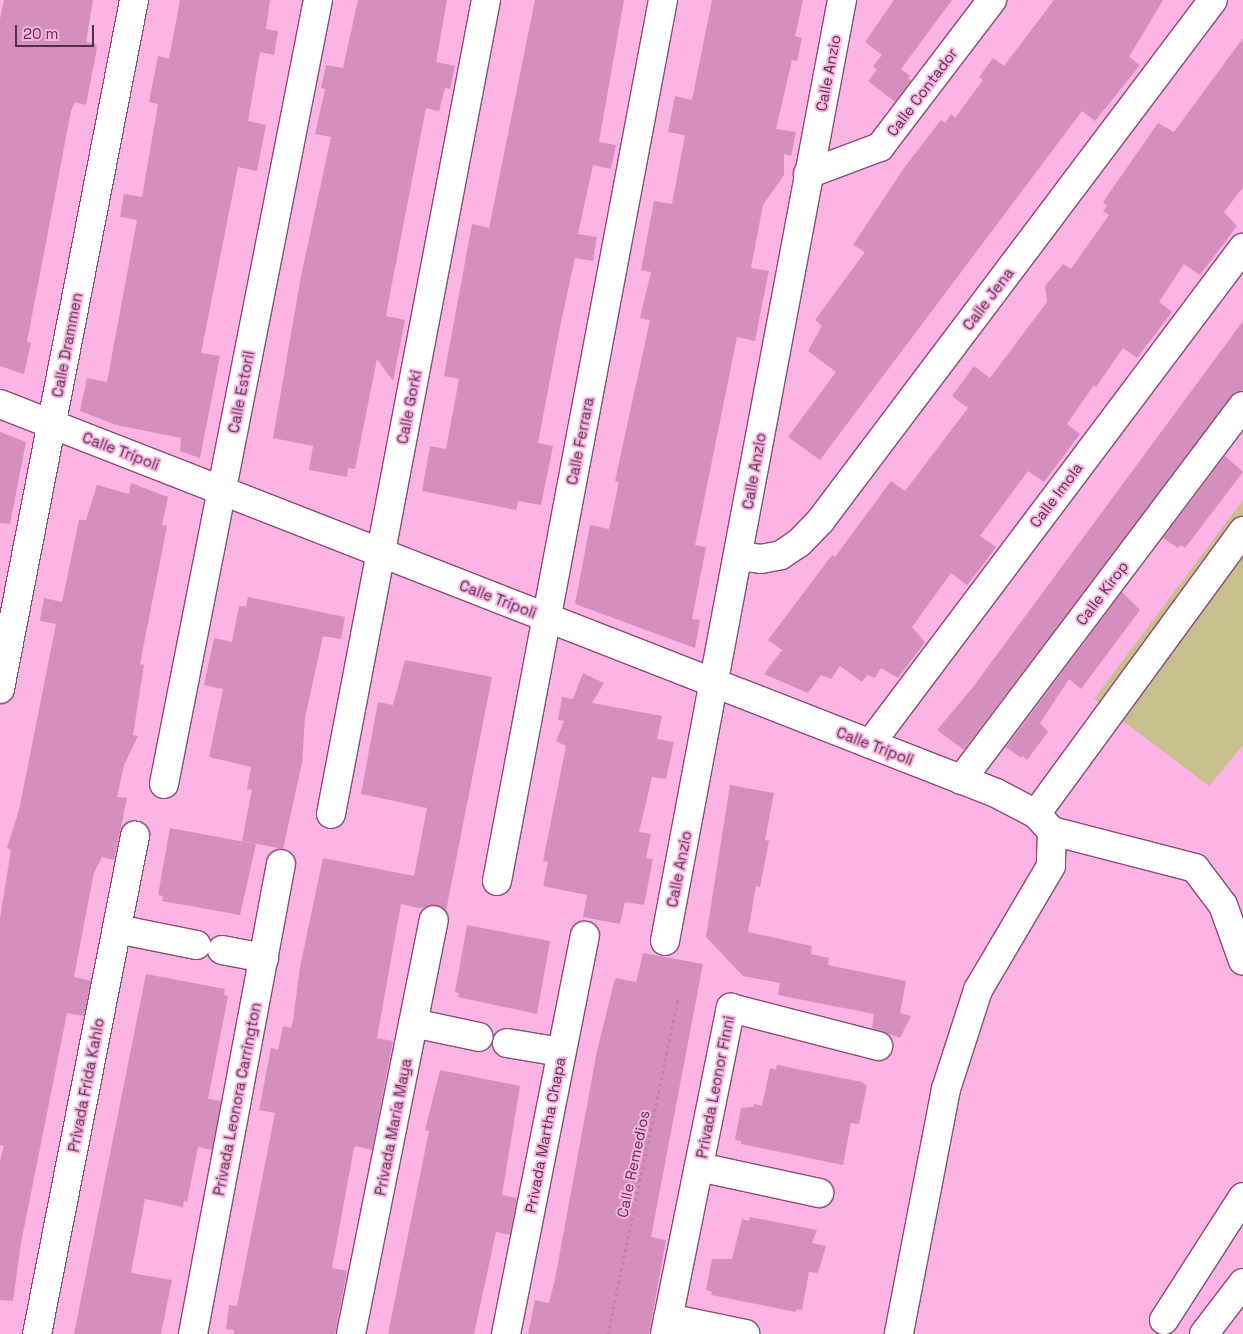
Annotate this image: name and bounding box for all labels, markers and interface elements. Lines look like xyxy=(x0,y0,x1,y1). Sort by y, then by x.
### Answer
scale bar xyxy=(18,15,96,47)
text: 20 m xyxy=(23,24,58,43)
street label: Calle Anzio xyxy=(812,33,844,113)
street label: Calle Contador xyxy=(883,44,961,140)
street label: Calle Jena xyxy=(959,264,1017,334)
street label: Calle Drammen xyxy=(48,291,86,399)
street label: Calle Estoril xyxy=(224,349,258,435)
street label: Calle Gorki xyxy=(393,369,425,445)
street label: Calle Ferrara xyxy=(563,396,597,486)
street label: Calle Trípoli xyxy=(80,428,162,474)
street label: Calle Anzio xyxy=(738,431,770,511)
street label: Calle Imola xyxy=(1026,459,1086,531)
street label: Calle Kirop xyxy=(1072,557,1132,629)
street label: Calle Trípoli xyxy=(457,576,539,622)
street label: Calle Trípoli xyxy=(834,723,916,769)
street label: Calle Anzio xyxy=(663,829,695,909)
street label: Privada Leonora Carrington xyxy=(209,1001,265,1197)
street label: Privada Leonor Finni xyxy=(692,1014,738,1160)
street label: Privada Frida Kahlo xyxy=(64,1016,108,1154)
street label: Privada Martha Chapa xyxy=(521,1056,569,1214)
street label: Privada María Maya xyxy=(371,1057,415,1197)
street label: Calle Remedios xyxy=(613,1109,653,1219)

